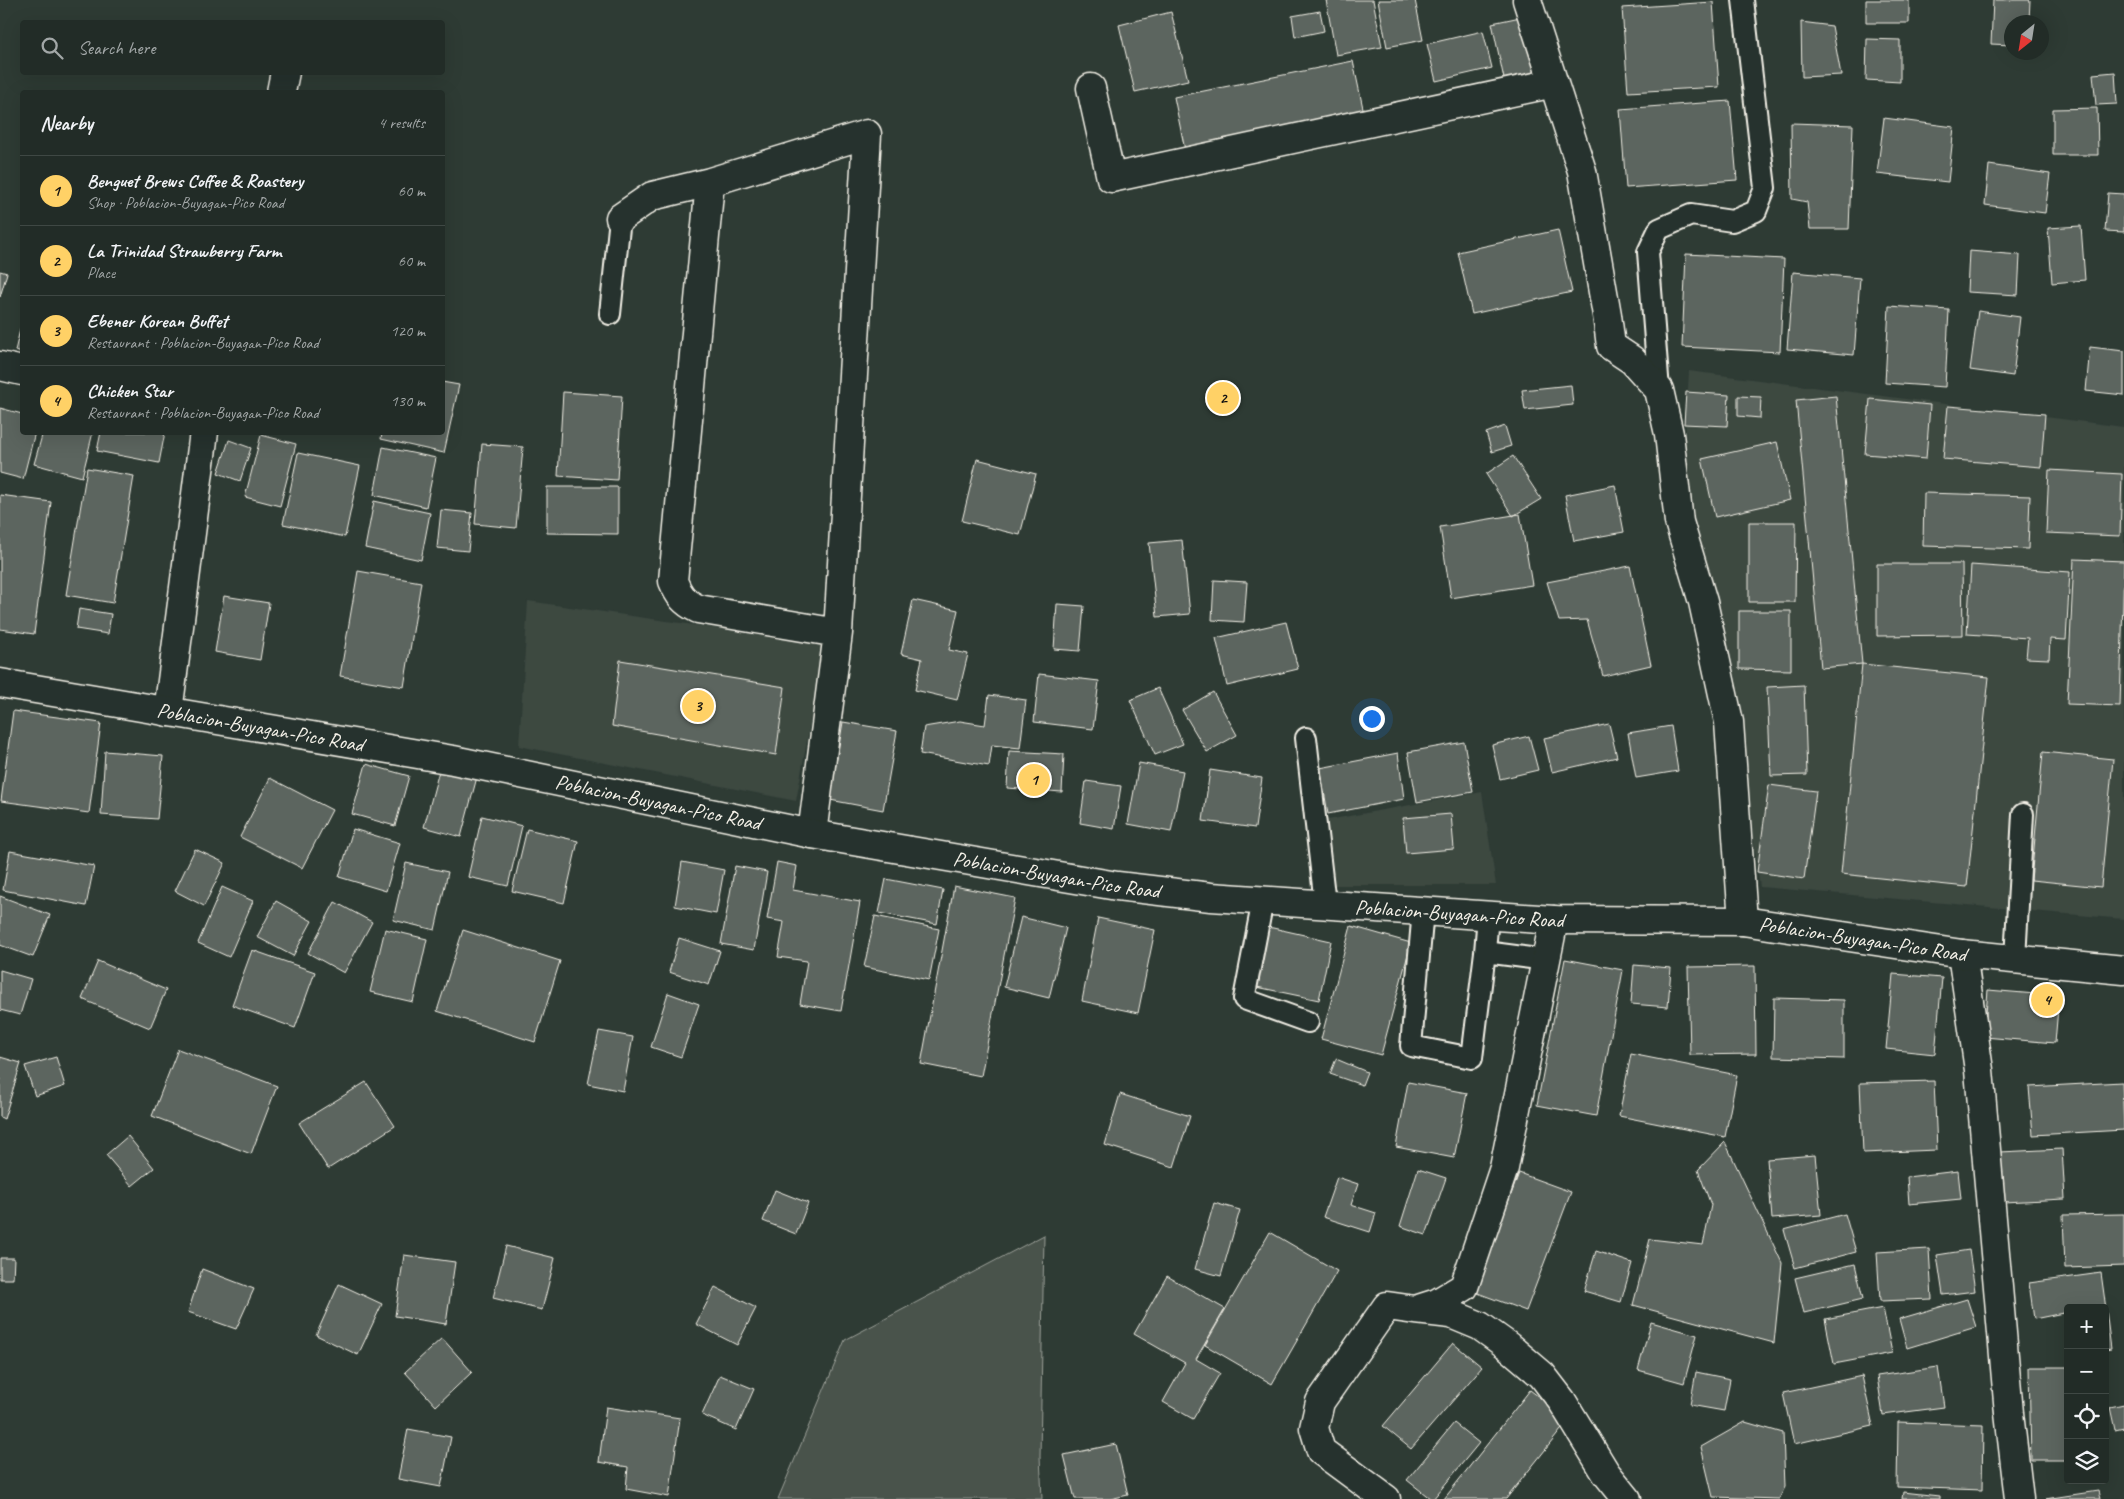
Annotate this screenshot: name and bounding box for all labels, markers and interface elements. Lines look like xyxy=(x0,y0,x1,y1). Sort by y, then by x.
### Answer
north arrow xyxy=(2004,15,2049,60)
search box xyxy=(20,20,445,75)
icon: search xyxy=(38,34,66,62)
text: Search here xyxy=(78,36,155,60)
text: Nearby xyxy=(40,110,93,136)
text: 4 results xyxy=(378,113,425,133)
text: Benguet Brews Coffee & Roastery xyxy=(87,169,303,193)
text: 1 xyxy=(52,181,60,201)
text: 60 m xyxy=(398,181,425,201)
text: Shop · Poblacion-Buyagan-Pico Road xyxy=(87,193,284,213)
text: La Trinidad Strawberry Farm xyxy=(87,239,281,263)
text: 2 xyxy=(52,251,60,271)
text: 60 m xyxy=(398,251,425,271)
text: Place xyxy=(87,263,115,283)
text: Ebener Korean Buffet xyxy=(87,309,228,333)
text: 3 xyxy=(52,321,60,341)
text: 120 m xyxy=(391,321,425,341)
text: Restaurant · Poblacion-Buyagan-Pico Road xyxy=(87,333,319,353)
text: Chicken Star xyxy=(87,379,173,403)
pin: 2 xyxy=(1207,379,1239,417)
text: 4 xyxy=(52,391,60,411)
text: 130 m xyxy=(391,391,425,411)
text: Restaurant · Poblacion-Buyagan-Pico Road xyxy=(87,403,319,423)
pin: 3 xyxy=(682,687,714,725)
street label: Poblacion-Buyagan-Pico Road xyxy=(155,697,369,758)
your location xyxy=(1359,706,1385,732)
pin: 1 xyxy=(1018,761,1050,799)
street label: Poblacion-Buyagan-Pico Road xyxy=(553,768,767,837)
street label: Poblacion-Buyagan-Pico Road xyxy=(951,845,1165,904)
street label: Poblacion-Buyagan-Pico Road xyxy=(1354,894,1568,933)
street label: Poblacion-Buyagan-Pico Road xyxy=(1757,911,1971,968)
pin: 4 xyxy=(2031,981,2063,1019)
map controls xyxy=(2064,1304,2109,1484)
button: + xyxy=(2064,1304,2109,1349)
button: − xyxy=(2064,1349,2109,1394)
button: locate xyxy=(2064,1394,2109,1439)
button: layers xyxy=(2064,1439,2109,1484)

